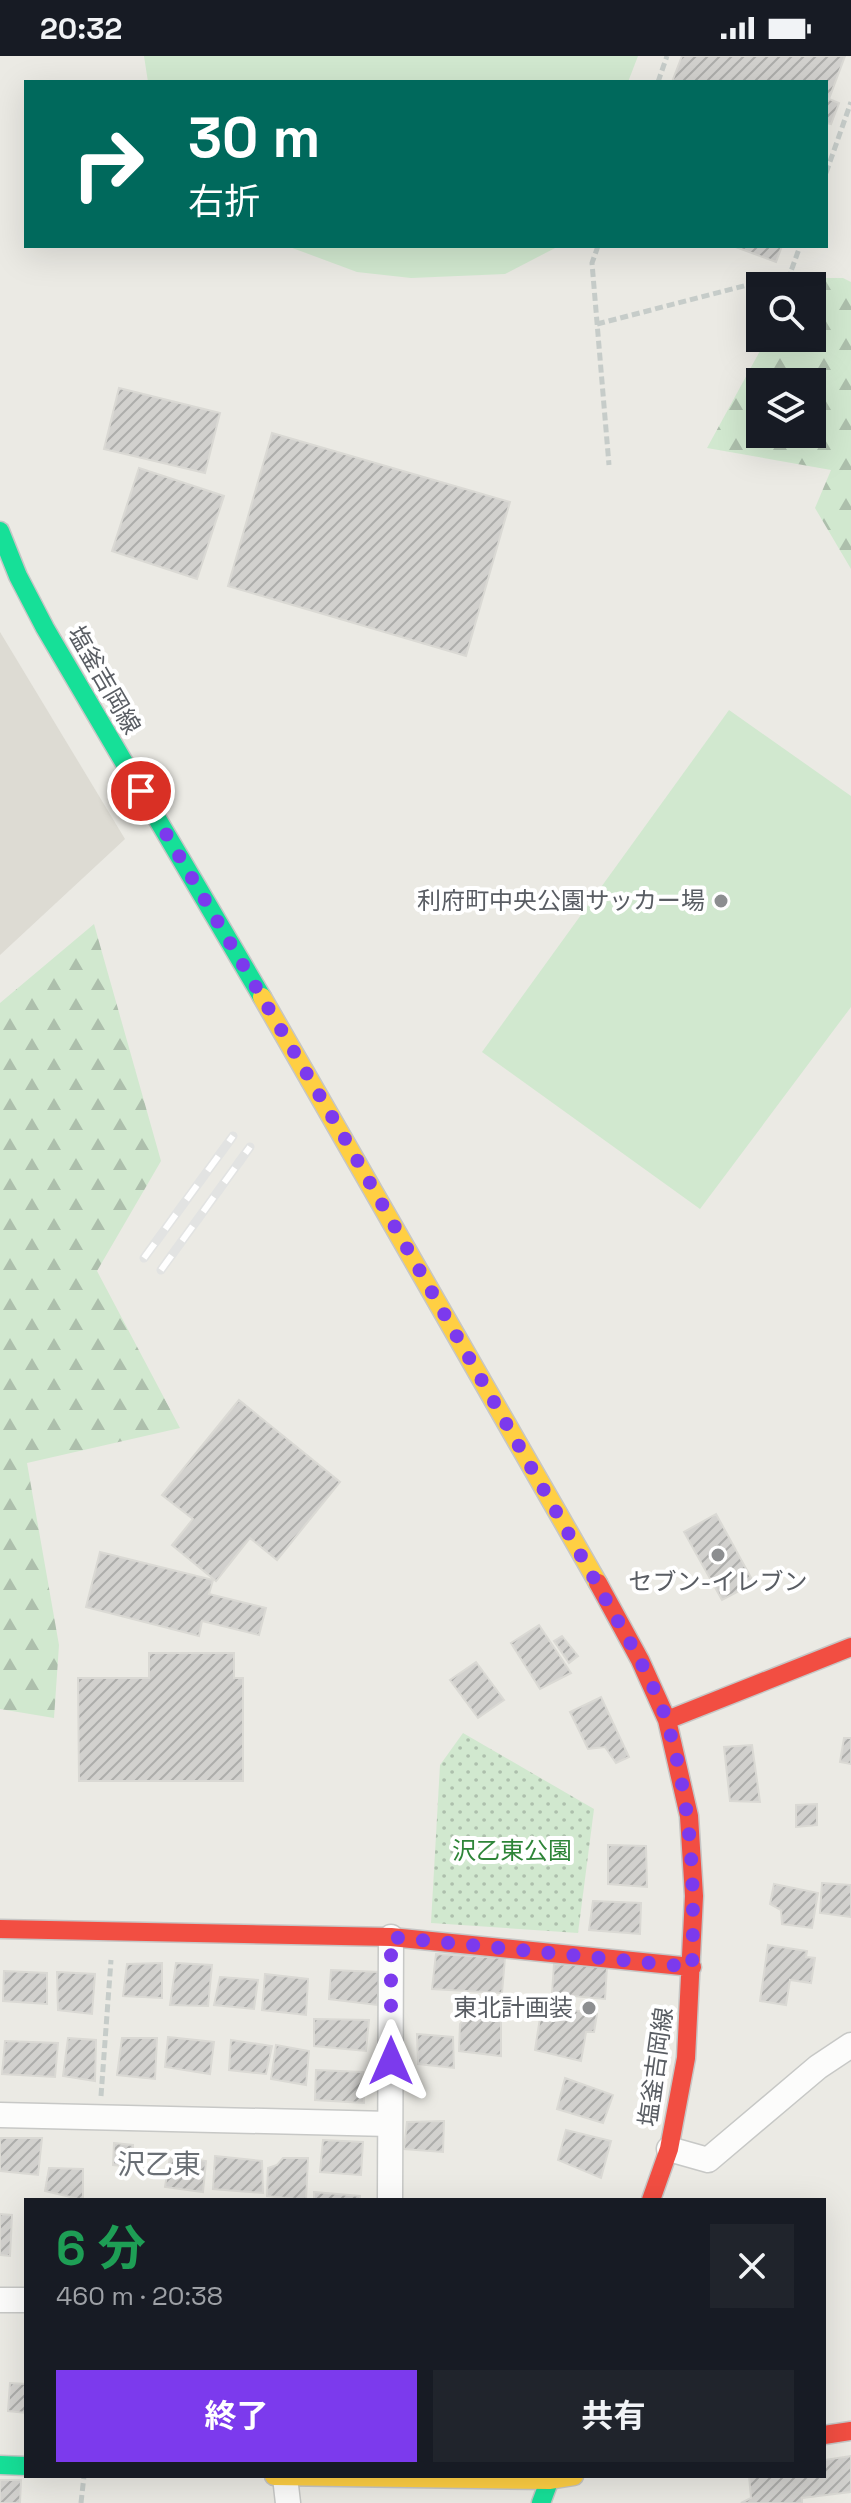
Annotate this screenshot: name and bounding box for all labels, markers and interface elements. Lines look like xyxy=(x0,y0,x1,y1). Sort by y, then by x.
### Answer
text: 20:32 xyxy=(40,9,122,48)
text: 30 m xyxy=(188,102,320,173)
icon: right xyxy=(56,112,160,216)
text: 右折 xyxy=(188,179,260,225)
map controls xyxy=(746,272,826,448)
button: search xyxy=(746,272,826,352)
button: layers xyxy=(746,368,826,448)
street label: 塩釜吉岡線 xyxy=(61,620,148,739)
pin xyxy=(107,757,175,825)
icon: arrive xyxy=(119,769,163,813)
place label: 利府町中央公園サッカー場 xyxy=(417,885,705,916)
marker: 利府町中央公園サッカー場 xyxy=(712,892,730,910)
marker: セブン-イレブン xyxy=(709,1546,727,1564)
place label: セブン-イレブン xyxy=(629,1566,807,1597)
park label: 沢乙東公園 xyxy=(452,1835,572,1866)
place label: 東北計画装 xyxy=(453,1992,573,2023)
marker: 東北計画装 xyxy=(580,1999,598,2017)
street label: 塩釜吉岡線 xyxy=(632,2005,679,2129)
position arrow xyxy=(349,2019,433,2103)
district label: 沢乙東 xyxy=(117,2146,201,2182)
text: 6 分 xyxy=(56,2218,146,2279)
button: close xyxy=(710,2224,794,2308)
text: 460 m · 20:38 xyxy=(56,2279,223,2313)
button: 終了 xyxy=(56,2370,417,2462)
button: 共有 xyxy=(433,2370,794,2462)

